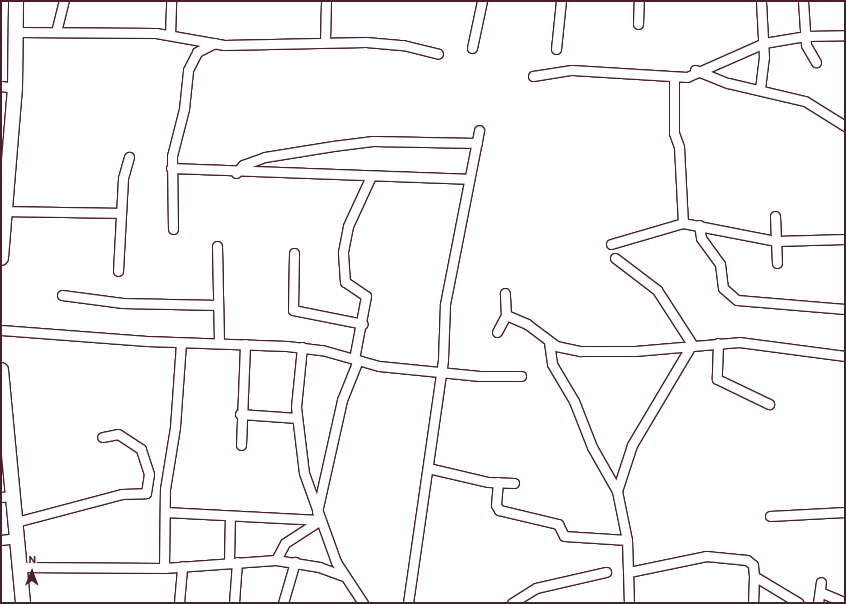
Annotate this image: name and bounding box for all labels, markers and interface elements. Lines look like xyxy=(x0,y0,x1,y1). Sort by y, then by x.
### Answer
north arrow xyxy=(12,552,52,592)
text: N xyxy=(28,553,36,566)

